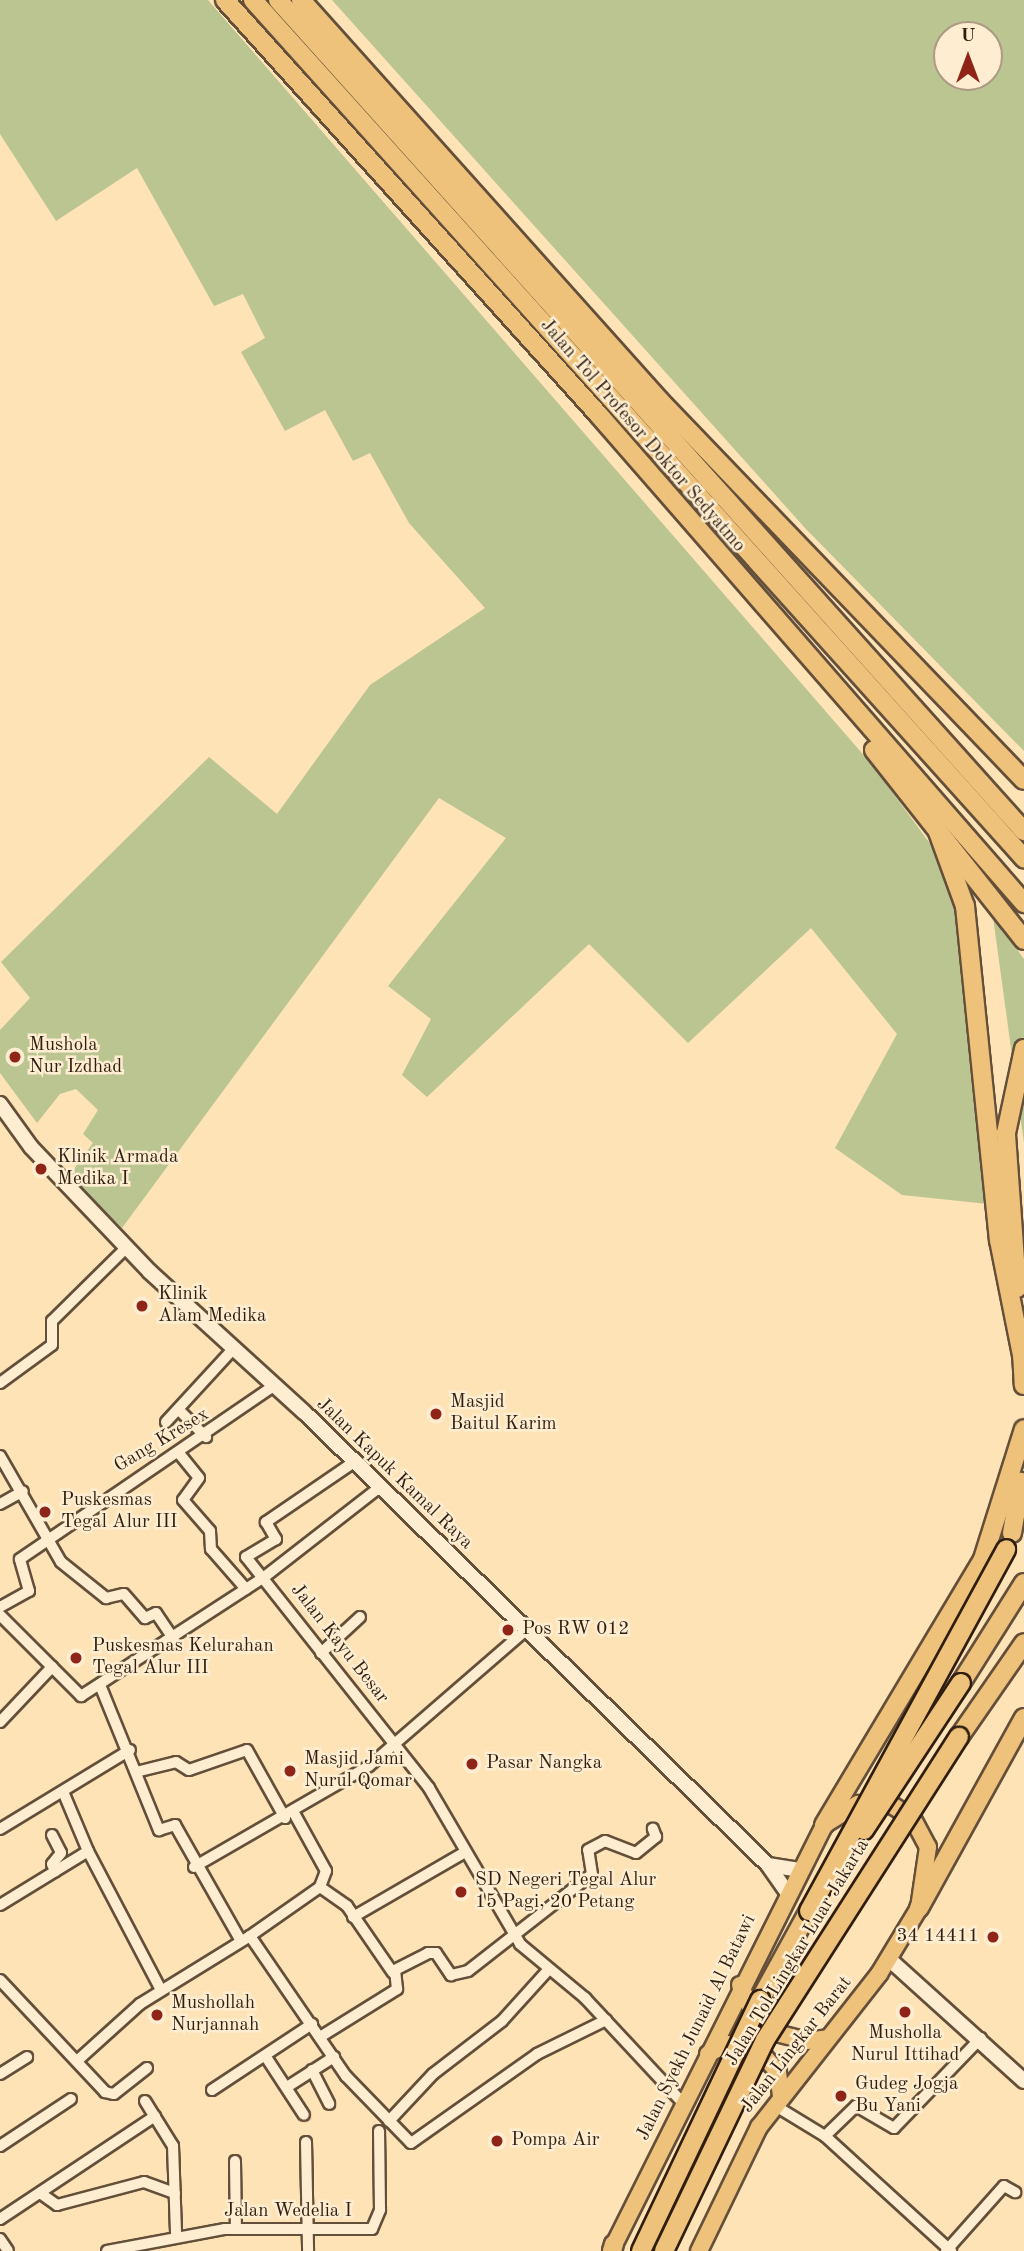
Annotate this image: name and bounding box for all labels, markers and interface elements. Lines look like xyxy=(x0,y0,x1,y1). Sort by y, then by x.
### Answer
north arrow xyxy=(933,21,1003,91)
text: U xyxy=(960,27,976,46)
street label: Jalan Tol Profesor Doktor Sedyatmo xyxy=(534,315,750,557)
place label: Mushola Nur Izdhad xyxy=(29,1035,122,1079)
marker: Mushola Nur Izdhad xyxy=(7,1049,23,1065)
place label: Klinik Armada Medika I xyxy=(57,1147,178,1191)
marker: Klinik Armada Medika I xyxy=(31,1159,51,1179)
place label: Klinik Alam Medika xyxy=(158,1284,266,1328)
marker: Klinik Alam Medika xyxy=(132,1296,152,1316)
place label: Masjid Baitul Karim xyxy=(450,1392,557,1436)
street label: Jalan Kapuk Kamal Raya xyxy=(311,1393,477,1555)
street label: Gang Kresex xyxy=(110,1404,214,1478)
marker: Masjid Baitul Karim xyxy=(428,1406,444,1422)
place label: Puskesmas Tegal Alur III xyxy=(61,1490,177,1534)
marker: Puskesmas Tegal Alur III xyxy=(35,1502,55,1522)
street label: Jalan Kayu Besar xyxy=(285,1579,393,1709)
place label: Pos RW 012 xyxy=(522,1619,629,1641)
marker: Pos RW 012 xyxy=(500,1622,516,1638)
place label: Puskesmas Kelurahan Tegal Alur III xyxy=(92,1636,274,1680)
marker: Puskesmas Kelurahan Tegal Alur III xyxy=(66,1648,86,1668)
place label: Masjid Jami Nurul Qomar xyxy=(304,1749,412,1793)
place label: Pasar Nangka xyxy=(486,1753,602,1775)
marker: Pasar Nangka xyxy=(464,1756,480,1772)
marker: Masjid Jami Nurul Qomar xyxy=(282,1763,298,1779)
street label: Jalan Tol Lingkar Luar Jakarta xyxy=(721,1835,875,2071)
place label: SD Negeri Tegal Alur 15 Pagi, 20 Petang xyxy=(475,1870,656,1914)
marker: SD Negeri Tegal Alur 15 Pagi, 20 Petang xyxy=(453,1884,469,1900)
street label: Jalan Syekh Junaid Al Batawi xyxy=(632,1911,762,2145)
place label: 34 14411 xyxy=(897,1926,979,1948)
marker: 34 14411 xyxy=(985,1929,1001,1945)
street label: Jalan Lingkar Barat xyxy=(737,1972,857,2118)
place label: Mushollah Nurjannah xyxy=(171,1993,259,2037)
marker: Musholla Nurul Ittihad xyxy=(897,2004,913,2020)
marker: Mushollah Nurjannah xyxy=(149,2007,165,2023)
place label: Musholla Nurul Ittihad xyxy=(851,2023,959,2067)
place label: Gudeg Jogja Bu Yani xyxy=(855,2074,958,2118)
marker: Gudeg Jogja Bu Yani xyxy=(833,2088,849,2104)
place label: Pompa Air xyxy=(511,2130,599,2152)
marker: Pompa Air xyxy=(489,2133,505,2149)
street label: Jalan Wedelia I xyxy=(224,2201,352,2223)

